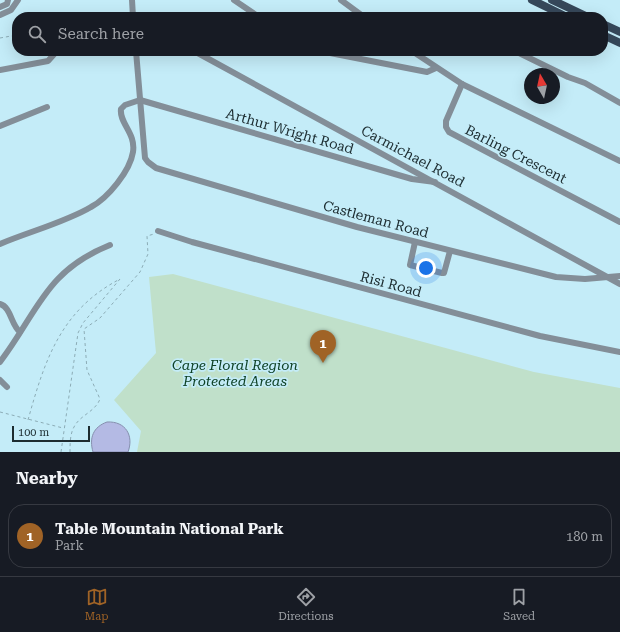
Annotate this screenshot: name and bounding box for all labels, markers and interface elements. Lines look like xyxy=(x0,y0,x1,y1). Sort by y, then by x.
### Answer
search box xyxy=(12,12,608,56)
icon: search xyxy=(26,23,48,45)
text: Search here xyxy=(58,25,144,43)
north arrow xyxy=(524,68,560,104)
street label: Arthur Wright Road xyxy=(224,105,356,157)
street label: Carmichael Road xyxy=(359,122,467,190)
street label: Barling Crescent xyxy=(463,122,569,186)
street label: Castleman Road xyxy=(321,197,431,241)
your location xyxy=(416,258,436,278)
street label: Risi Road xyxy=(358,268,424,300)
pin: 1 xyxy=(310,330,336,363)
park label: Cape Floral Region Protected Areas xyxy=(172,357,298,389)
scale bar xyxy=(12,424,90,443)
text: 100 m xyxy=(18,426,49,439)
text: Nearby xyxy=(16,468,78,488)
text: Table Mountain National Park xyxy=(55,520,284,538)
text: 1 xyxy=(26,529,34,544)
text: 180 m xyxy=(566,529,603,544)
text: Park xyxy=(55,538,84,553)
tab: Map xyxy=(85,586,108,623)
tab: Directions xyxy=(278,586,333,623)
tab: Saved xyxy=(503,586,535,623)

